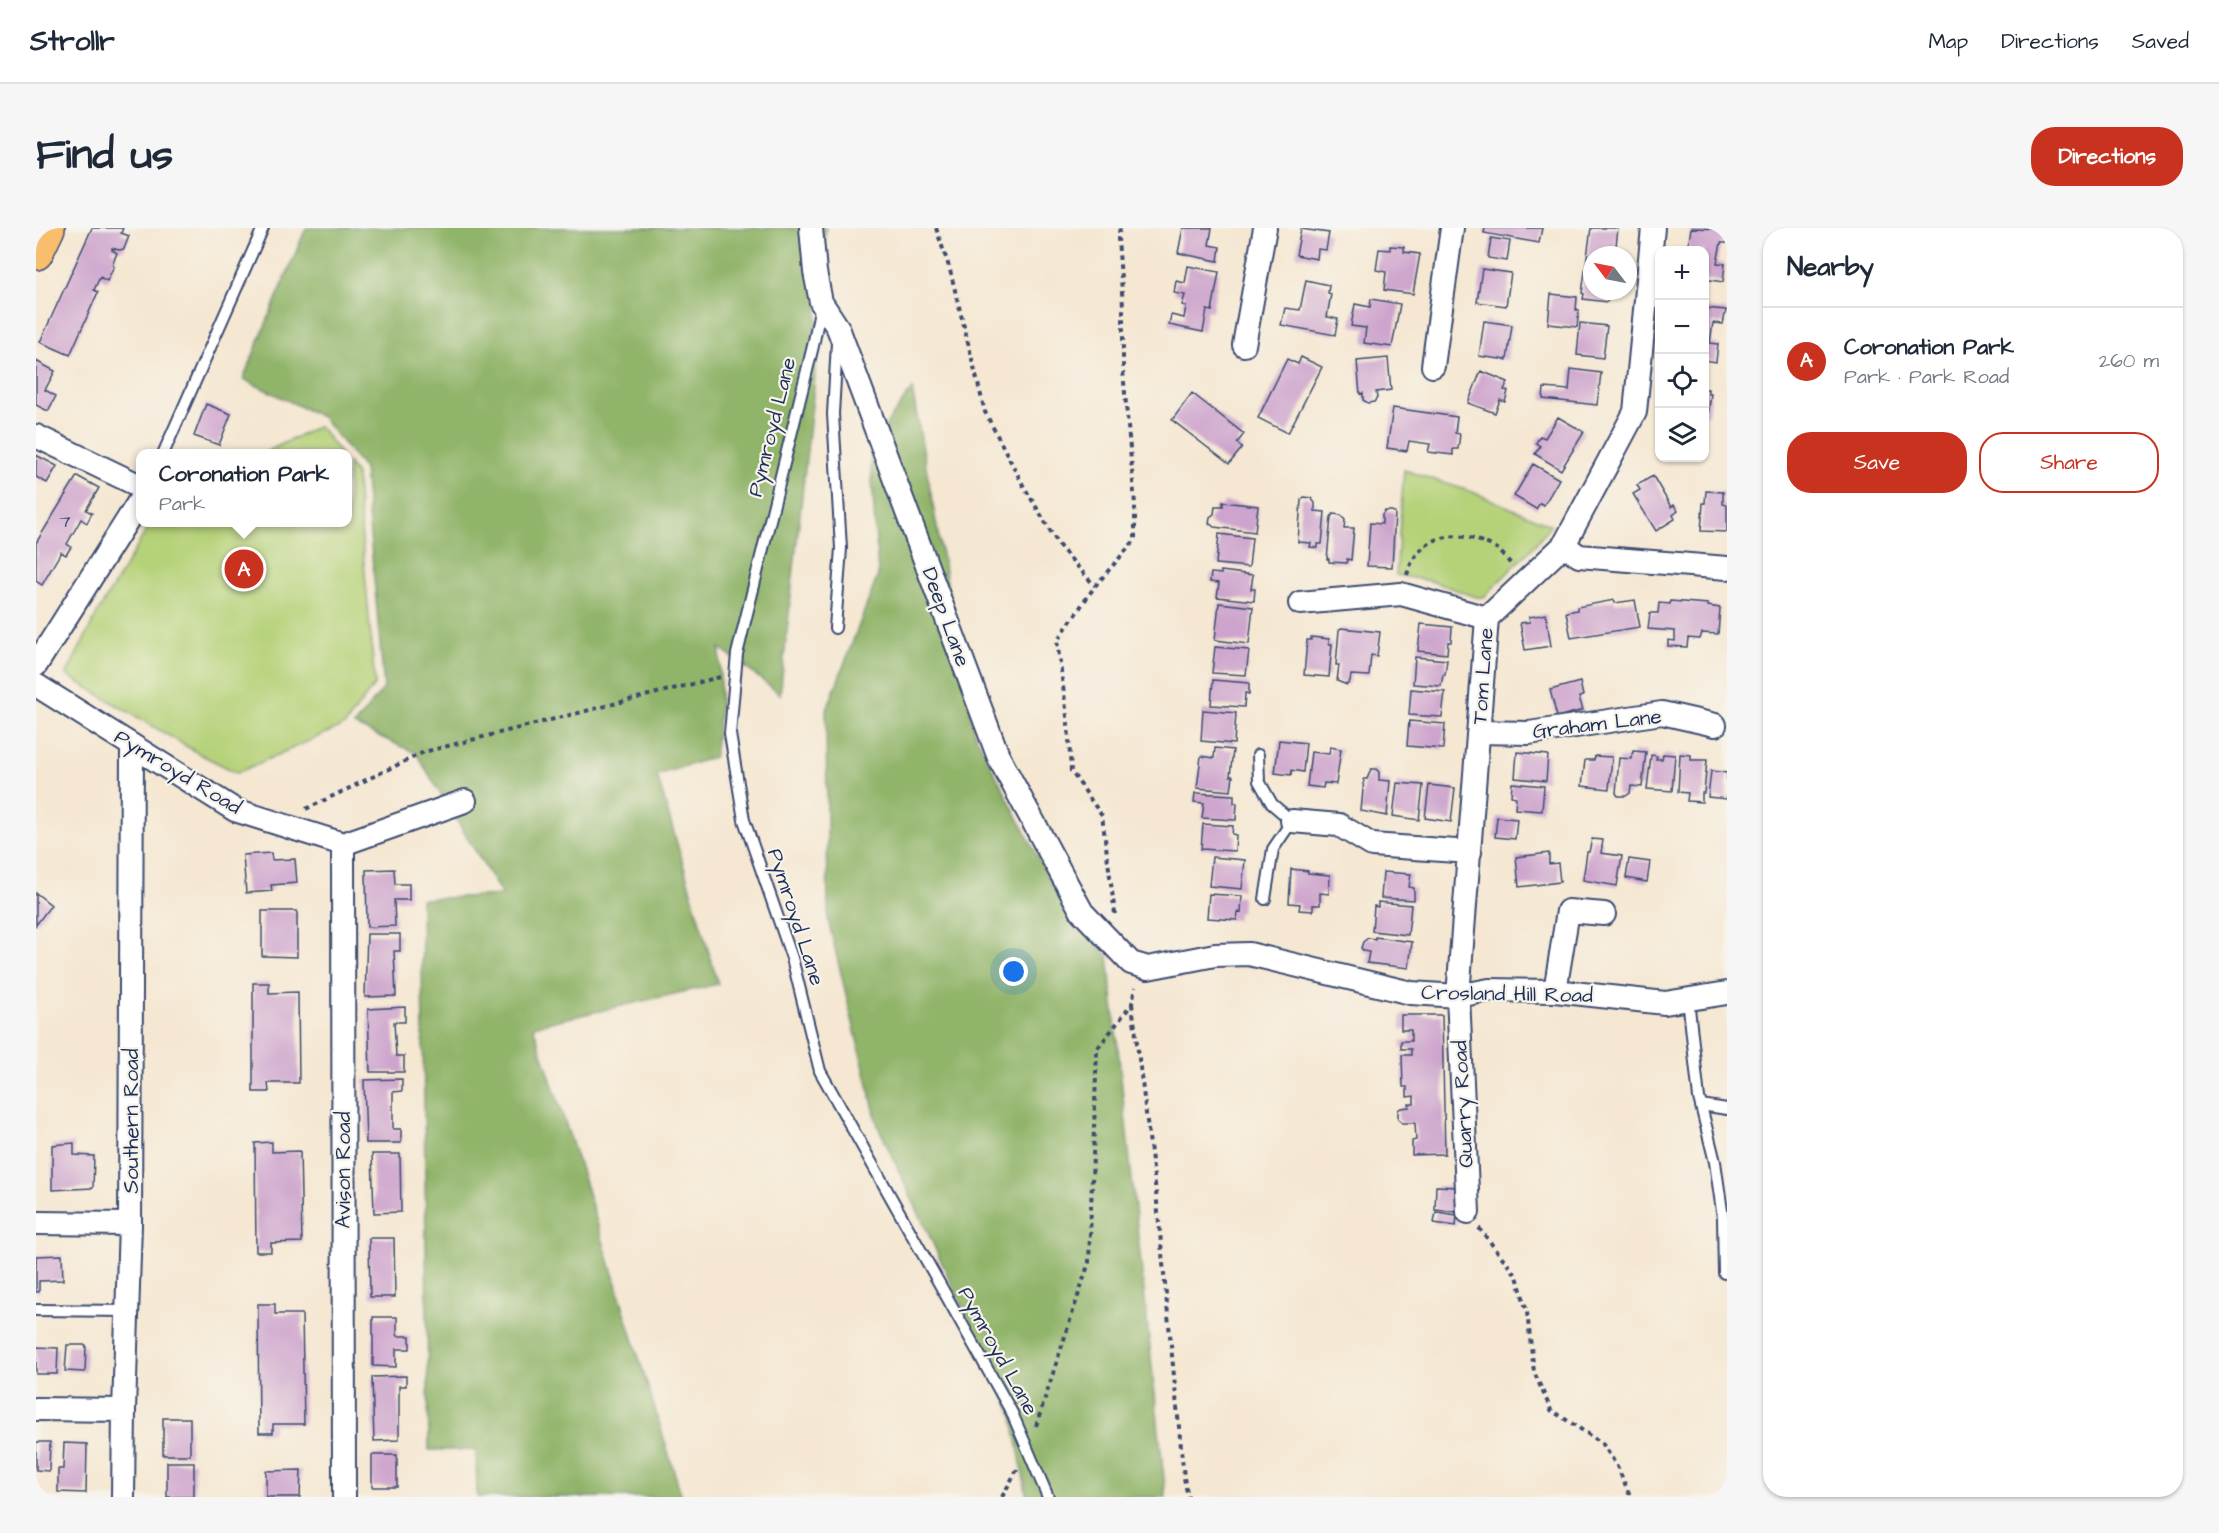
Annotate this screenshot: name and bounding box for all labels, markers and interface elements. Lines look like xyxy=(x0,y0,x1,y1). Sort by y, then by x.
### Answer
text: Strollr xyxy=(30,22,115,61)
text: Map xyxy=(1928,27,1968,56)
text: Directions xyxy=(2001,27,2099,56)
text: Saved xyxy=(2132,27,2189,56)
text: Find us xyxy=(36,127,173,185)
button: Directions xyxy=(2031,127,2183,186)
north arrow xyxy=(1583,246,1637,300)
map controls xyxy=(1655,246,1709,462)
button: + xyxy=(1655,246,1709,300)
text: Nearby xyxy=(1787,249,1874,285)
button: − xyxy=(1655,300,1709,354)
text: Coronation Park xyxy=(1844,332,2014,363)
text: A xyxy=(1800,347,1813,375)
text: 260 m xyxy=(2099,347,2159,375)
street label: Pymroyd Lane xyxy=(741,354,805,500)
button: locate xyxy=(1655,354,1709,408)
text: Park · Park Road xyxy=(1844,363,2009,391)
button: layers xyxy=(1655,408,1709,462)
button: Save xyxy=(1787,432,1967,493)
button: Share xyxy=(1979,432,2159,493)
popup xyxy=(136,449,352,527)
text: Coronation Park xyxy=(159,459,329,490)
text: Park xyxy=(159,490,205,518)
house number: 7 xyxy=(59,509,71,534)
pin: A xyxy=(224,546,264,592)
street label: Deep Lane xyxy=(914,563,977,671)
street label: Tom Lane xyxy=(1465,627,1501,725)
street label: Graham Lane xyxy=(1531,702,1663,746)
street label: Pymroyd Road xyxy=(108,723,247,823)
street label: Pymroyd Lane xyxy=(758,845,832,990)
your location xyxy=(999,957,1028,986)
street label: Crosland Hill Road xyxy=(1421,978,1593,1010)
street label: Quarry Road xyxy=(1445,1039,1483,1169)
street label: Southern Road xyxy=(117,1048,146,1193)
street label: Avison Road xyxy=(329,1111,358,1229)
street label: Pymroyd Lane xyxy=(949,1282,1045,1421)

